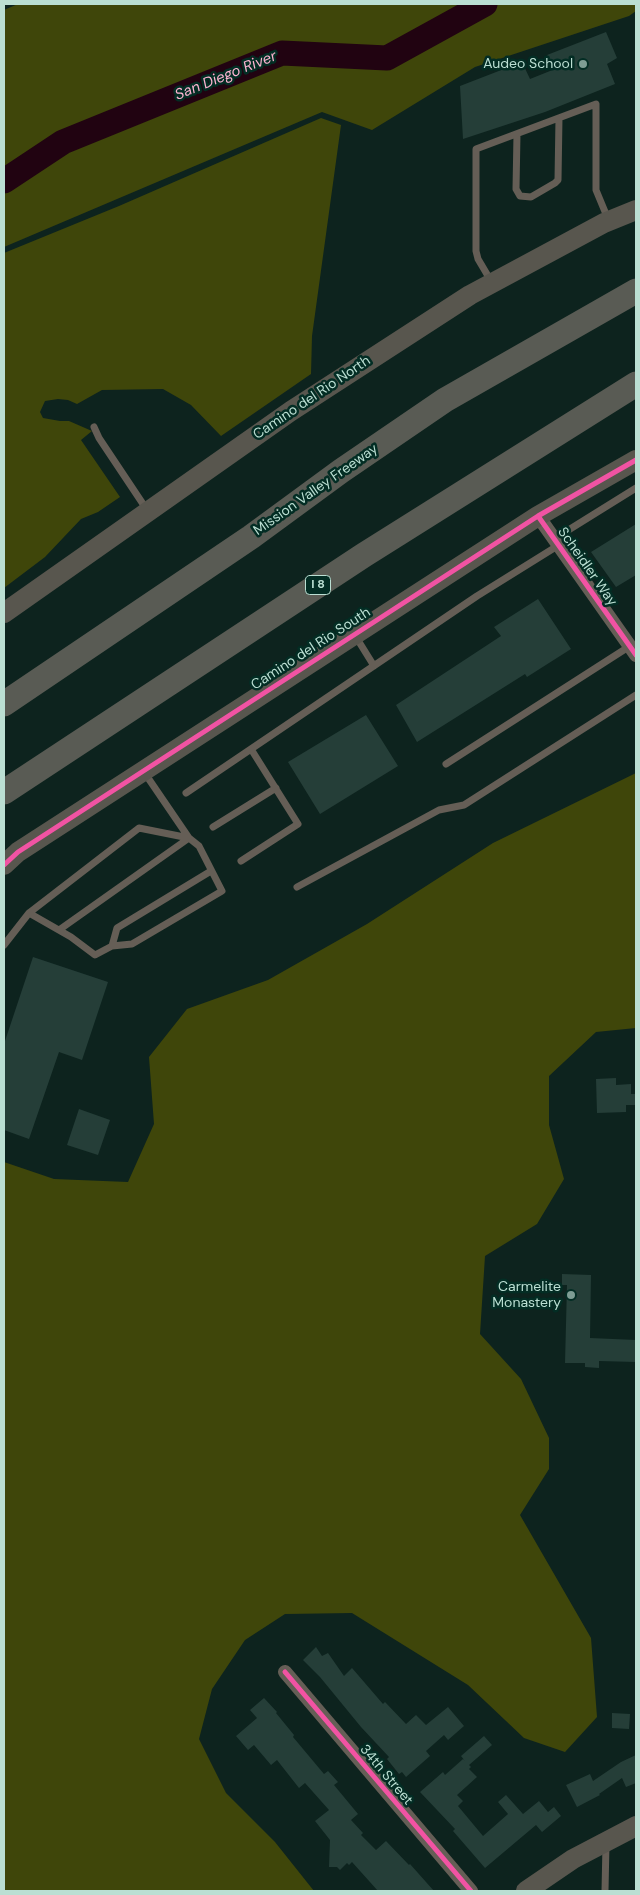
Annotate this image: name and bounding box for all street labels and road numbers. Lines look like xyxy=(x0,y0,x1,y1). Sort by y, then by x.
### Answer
street label: Camino del Rio North xyxy=(250,353,374,443)
street label: Mission Valley Freeway xyxy=(251,441,381,539)
street label: Scheidler Way xyxy=(554,524,620,610)
road number: I 8 xyxy=(306,576,330,594)
street label: Camino del Rio South xyxy=(248,604,374,694)
street label: 34th Street xyxy=(356,1741,416,1809)

